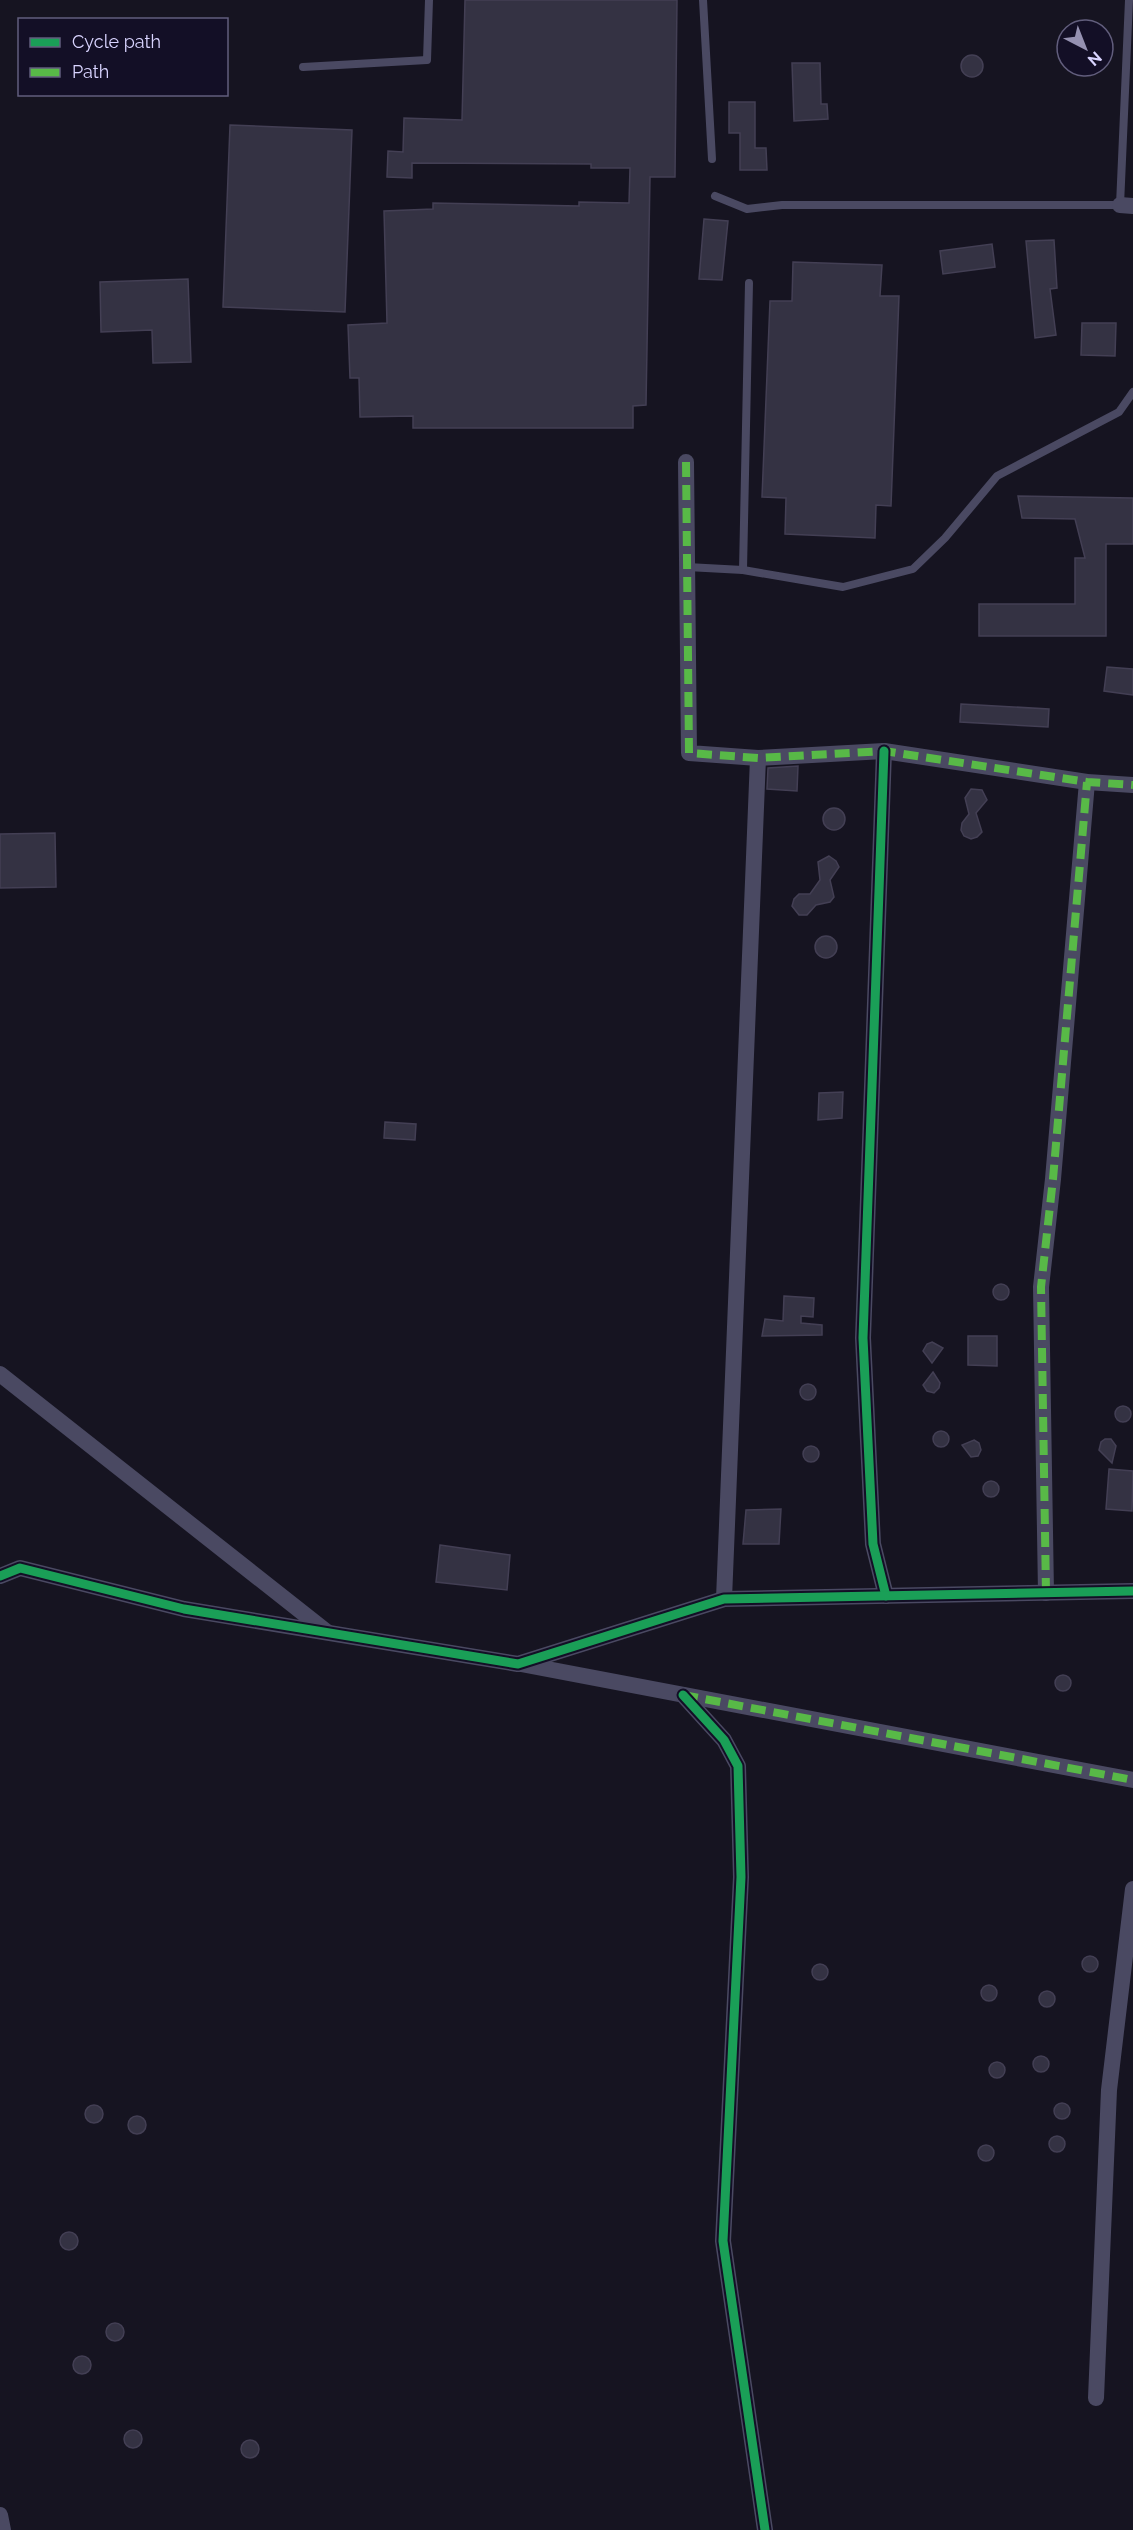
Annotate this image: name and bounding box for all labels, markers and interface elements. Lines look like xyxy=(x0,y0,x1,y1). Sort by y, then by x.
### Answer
legend xyxy=(18,18,228,96)
north arrow xyxy=(1055,18,1115,78)
text: Cycle path xyxy=(72,31,161,52)
text: N xyxy=(1084,48,1106,70)
text: Path xyxy=(72,61,109,82)

